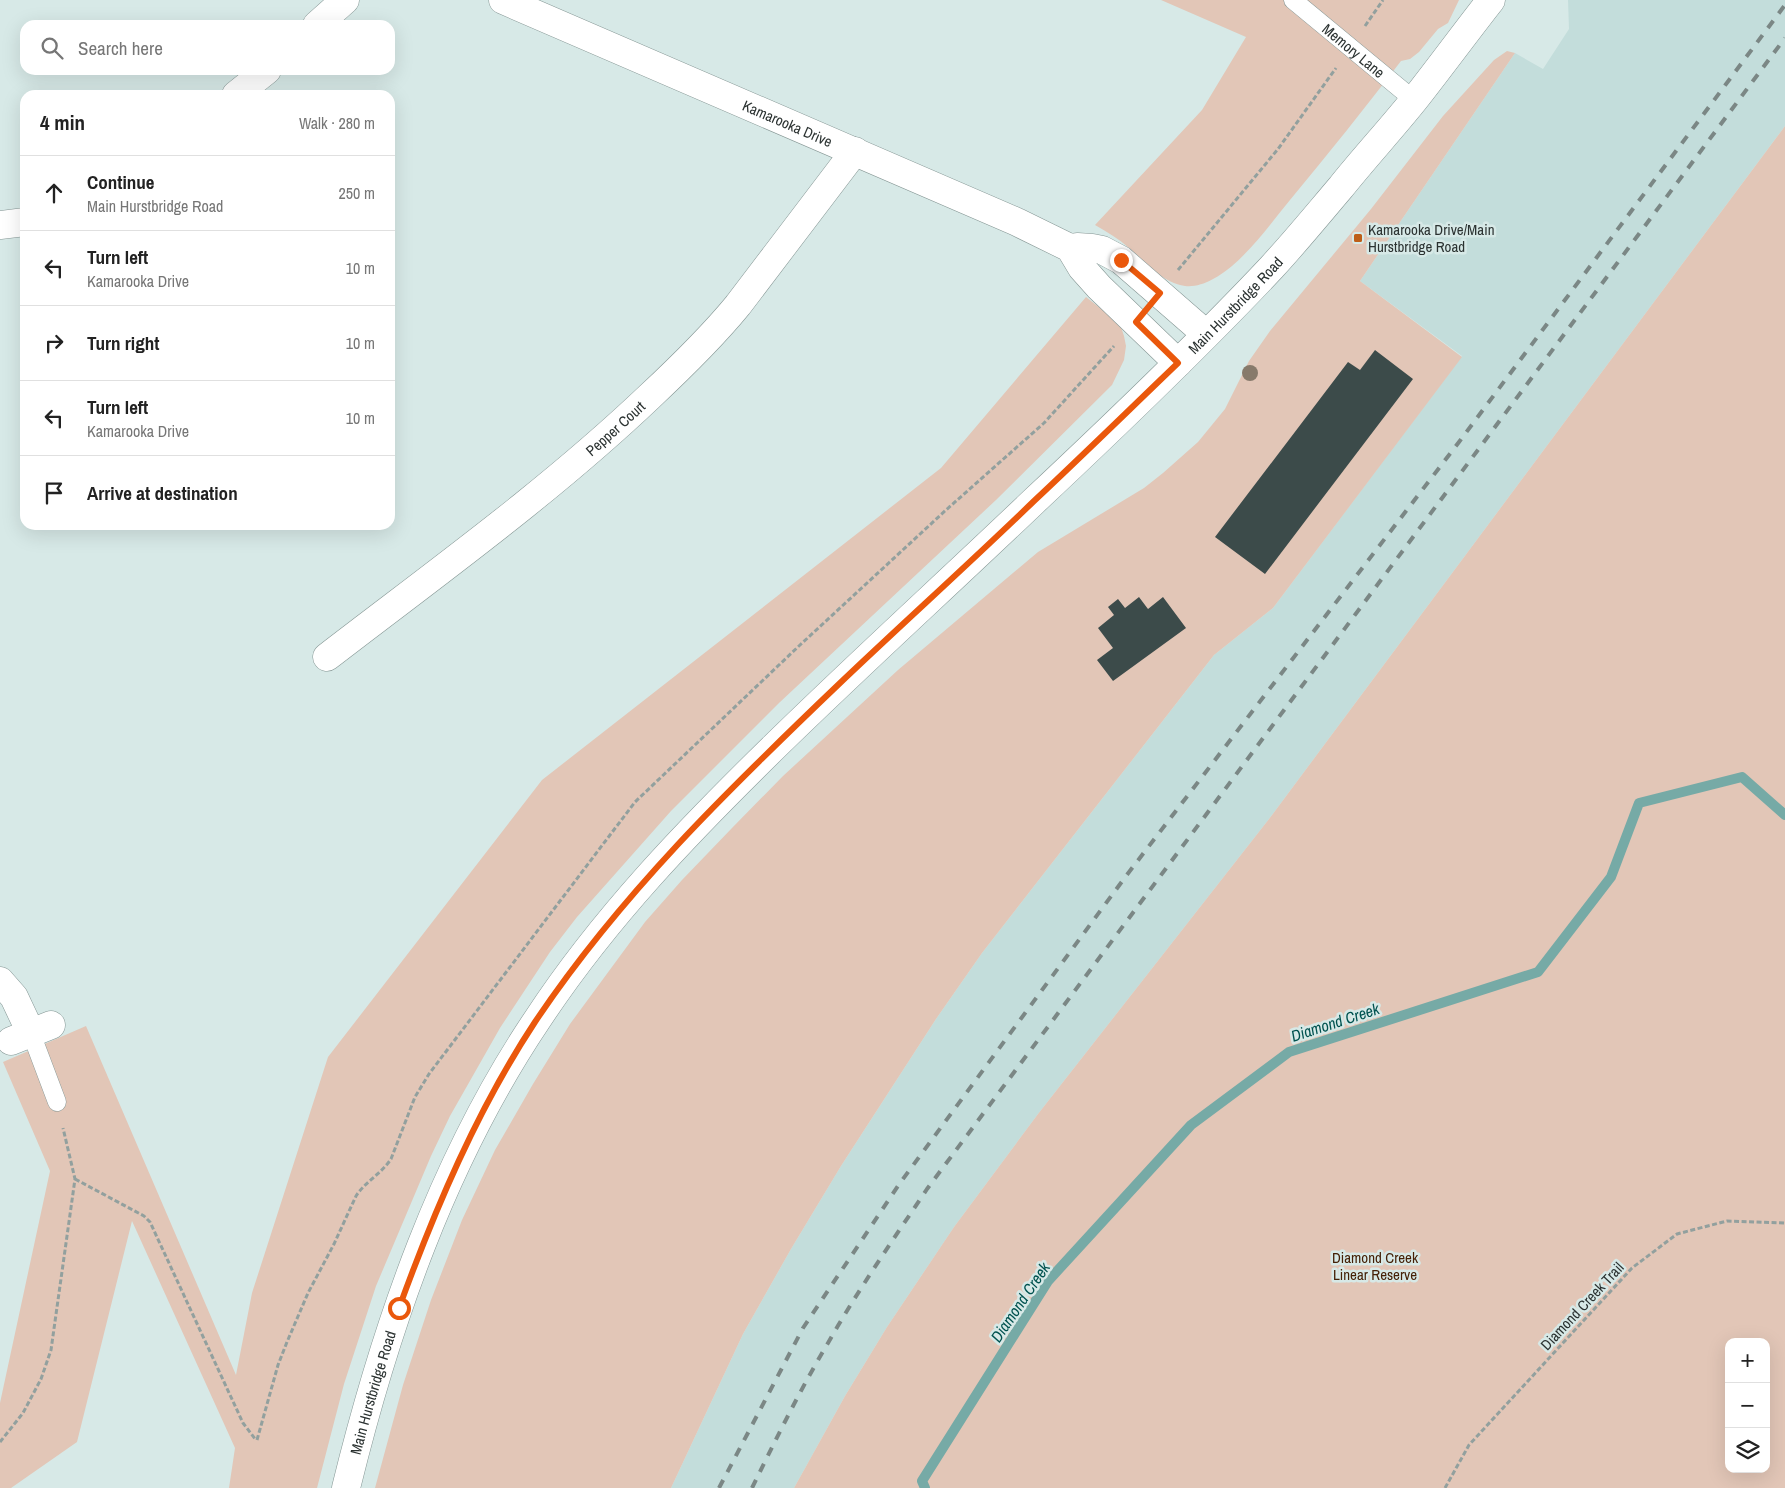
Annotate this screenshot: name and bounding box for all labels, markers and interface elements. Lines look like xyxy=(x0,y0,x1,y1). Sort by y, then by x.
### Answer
street label: Memory Lane xyxy=(1318,18,1390,82)
search box xyxy=(20,20,395,75)
icon: search xyxy=(38,34,66,62)
text: Search here xyxy=(78,35,163,61)
street label: Kamarooka Drive xyxy=(739,94,836,152)
text: 4 min xyxy=(40,108,85,137)
text: Walk · 280 m xyxy=(299,112,375,134)
text: Continue xyxy=(87,169,155,195)
icon: ahead xyxy=(40,179,68,207)
text: 250 m xyxy=(339,182,375,204)
text: Main Hurstbridge Road xyxy=(87,195,223,217)
place label: Kamarooka Drive/Main Hurstbridge Road xyxy=(1368,219,1494,257)
marker: Kamarooka Drive/Main Hurstbridge Road xyxy=(1352,232,1364,244)
text: Turn left xyxy=(87,244,148,270)
route end xyxy=(1110,249,1133,272)
street label: Main Hurstbridge Road xyxy=(1183,252,1287,358)
icon: left xyxy=(40,254,68,282)
text: 10 m xyxy=(346,257,375,279)
text: Kamarooka Drive xyxy=(87,270,189,292)
icon: right xyxy=(40,329,68,357)
text: Turn right xyxy=(87,330,159,356)
text: 10 m xyxy=(346,332,375,354)
text: Turn left xyxy=(87,394,148,420)
street label: Pepper Court xyxy=(581,395,650,460)
icon: left xyxy=(40,404,68,432)
text: 10 m xyxy=(346,407,375,429)
text: Kamarooka Drive xyxy=(87,420,189,442)
icon: arrive xyxy=(40,479,68,507)
text: Arrive at destination xyxy=(87,480,238,506)
water label: Diamond Creek xyxy=(1288,997,1383,1047)
park label: Diamond Creek Linear Reserve xyxy=(1332,1247,1419,1285)
water label: Diamond Creek xyxy=(985,1257,1055,1346)
street label: Diamond Creek Trail xyxy=(1536,1257,1628,1355)
route start xyxy=(388,1297,411,1320)
street label: Main Hurstbridge Road xyxy=(344,1328,400,1457)
map controls xyxy=(1725,1338,1770,1473)
button: + xyxy=(1725,1338,1770,1383)
button: − xyxy=(1725,1383,1770,1428)
button: layers xyxy=(1725,1428,1770,1473)

